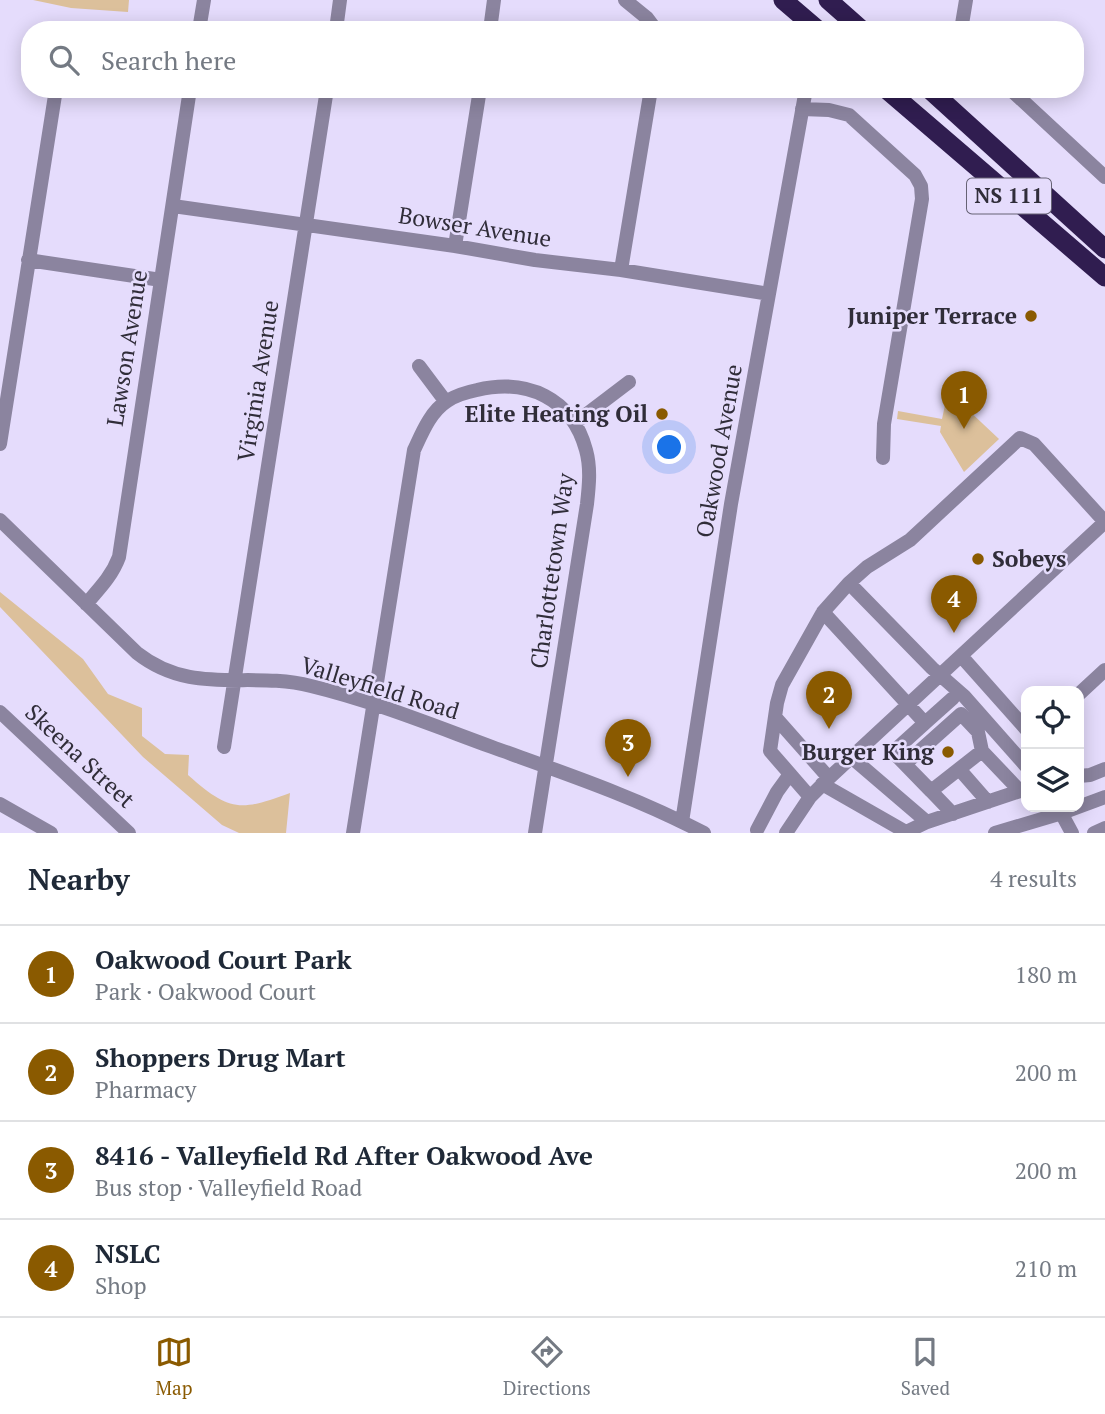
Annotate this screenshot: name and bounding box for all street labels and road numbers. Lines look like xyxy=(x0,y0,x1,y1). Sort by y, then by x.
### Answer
road number: NS 111 xyxy=(967,178,1051,214)
street label: Bowser Avenue xyxy=(397,199,554,254)
street label: Lawson Avenue xyxy=(99,268,154,428)
street label: Virginia Avenue xyxy=(229,298,286,464)
street label: Oakwood Avenue xyxy=(688,362,749,540)
street label: Charlottetown Way xyxy=(522,471,581,671)
street label: Valleyfield Road xyxy=(297,649,463,726)
street label: Skeena Street xyxy=(19,697,142,815)

